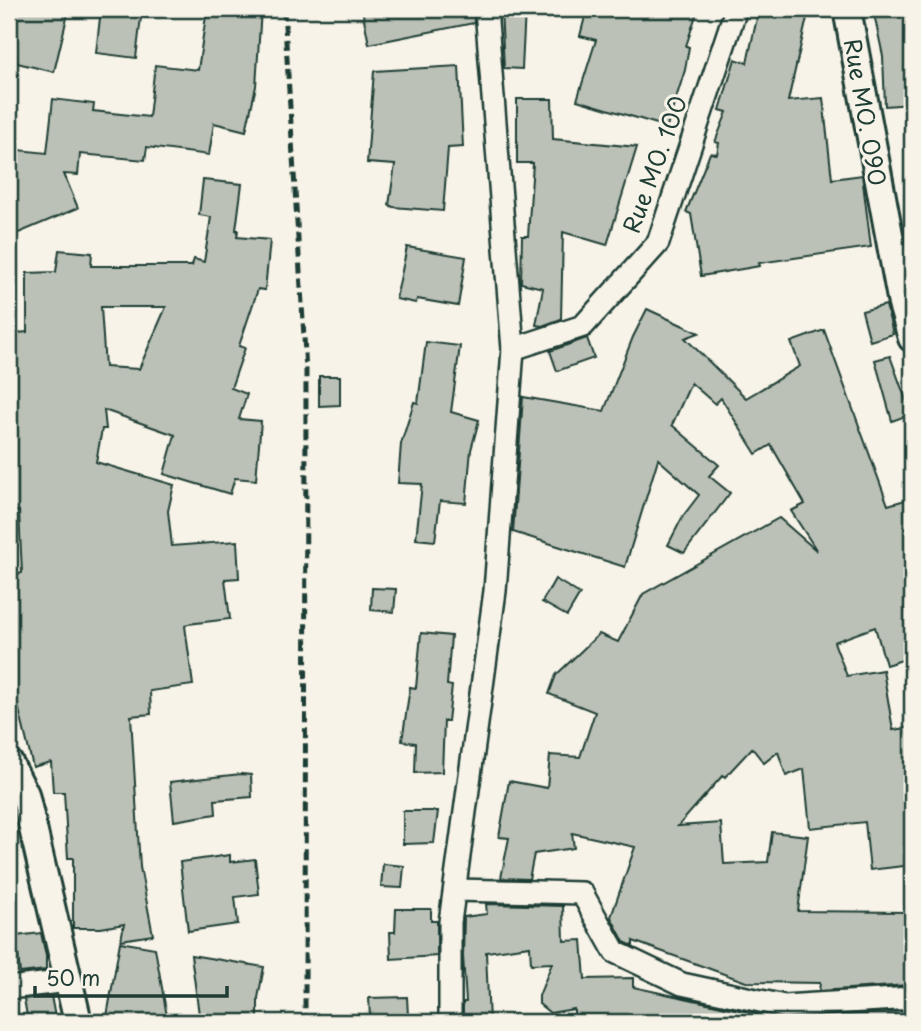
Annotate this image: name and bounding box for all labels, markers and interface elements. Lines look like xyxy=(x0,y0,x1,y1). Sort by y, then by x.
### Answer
street label: Rue MO. 090 xyxy=(836,36,896,188)
street label: Rue MO. 100 xyxy=(613,90,695,238)
scale bar xyxy=(35,954,228,998)
text: 50 m xyxy=(46,961,100,993)

